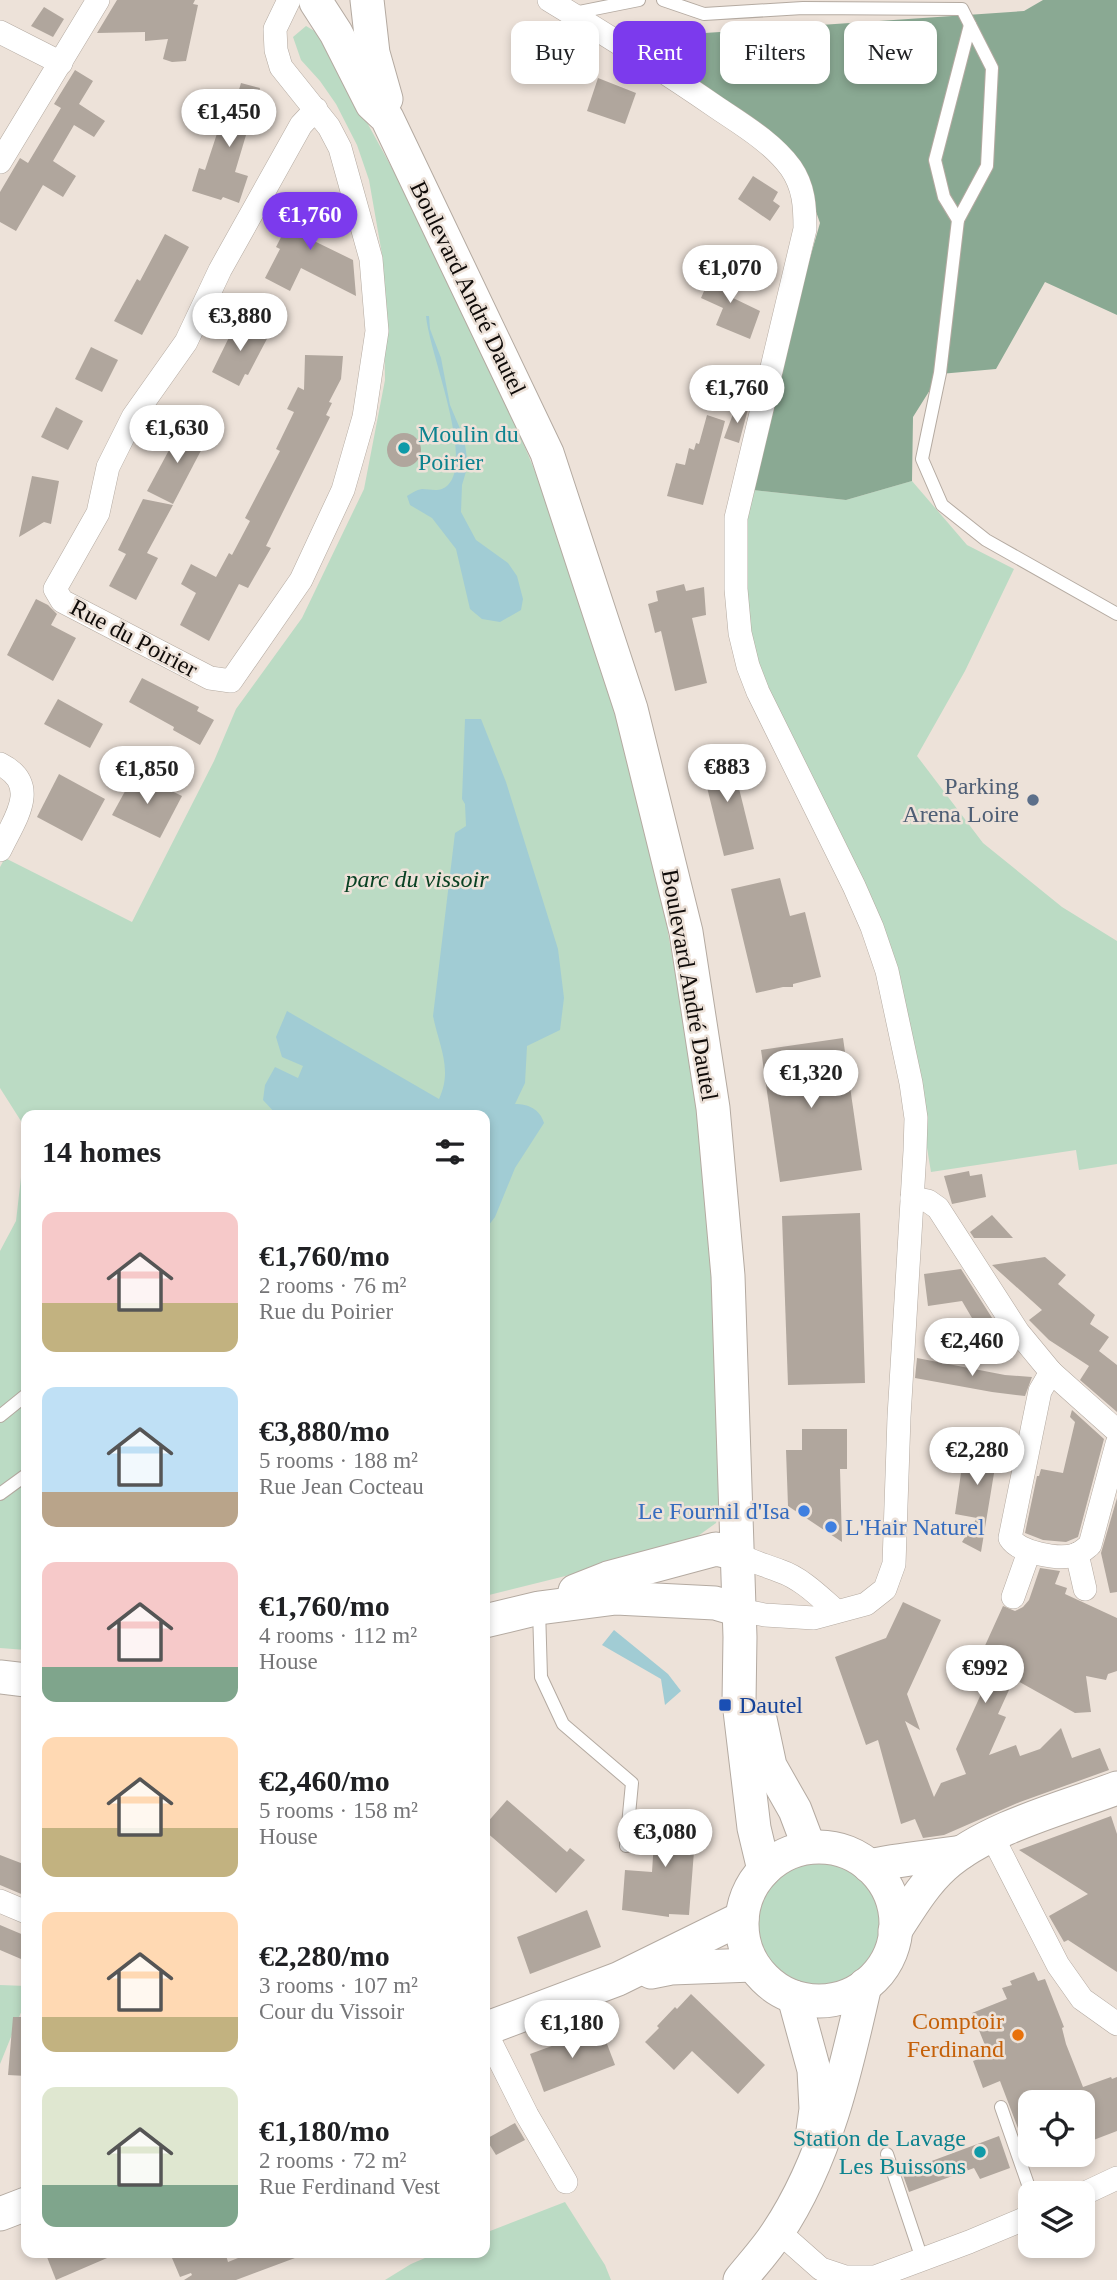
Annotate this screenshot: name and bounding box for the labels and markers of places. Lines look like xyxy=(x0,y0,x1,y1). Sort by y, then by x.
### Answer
pin: €1,450 xyxy=(172,90,286,149)
pin: €1,760 xyxy=(253,192,367,252)
pin: €1,070 xyxy=(673,246,787,305)
pin: €3,880 xyxy=(183,294,297,353)
pin: €1,760 xyxy=(680,366,794,425)
pin: €1,630 xyxy=(120,406,234,465)
place label: Moulin du Poirier xyxy=(418,421,519,475)
marker: Moulin du Poirier xyxy=(396,440,412,456)
pin: €883 xyxy=(686,744,768,804)
pin: €1,850 xyxy=(90,746,204,806)
place label: Parking Arena Loire xyxy=(902,773,1019,827)
marker: Parking Arena Loire xyxy=(1025,792,1041,808)
pin: €1,320 xyxy=(754,1050,868,1110)
pin: €2,460 xyxy=(915,1318,1029,1378)
pin: €2,280 xyxy=(920,1428,1034,1487)
place label: Le Fournil d'Isa xyxy=(638,1498,790,1524)
marker: Le Fournil d'Isa xyxy=(796,1503,812,1519)
place label: L'Hair Naturel xyxy=(845,1514,985,1540)
marker: L'Hair Naturel xyxy=(823,1519,839,1535)
pin: €992 xyxy=(944,1646,1026,1705)
place label: Dautel xyxy=(739,1692,803,1718)
marker: Dautel xyxy=(717,1697,733,1713)
pin: €3,080 xyxy=(608,1810,722,1869)
pin: €1,180 xyxy=(515,2000,629,2060)
place label: Comptoir Ferdinand xyxy=(907,2008,1004,2062)
marker: Comptoir Ferdinand xyxy=(1010,2027,1026,2043)
place label: Station de Lavage Les Buissons xyxy=(793,2125,966,2179)
marker: Station de Lavage Les Buissons xyxy=(972,2144,988,2160)

